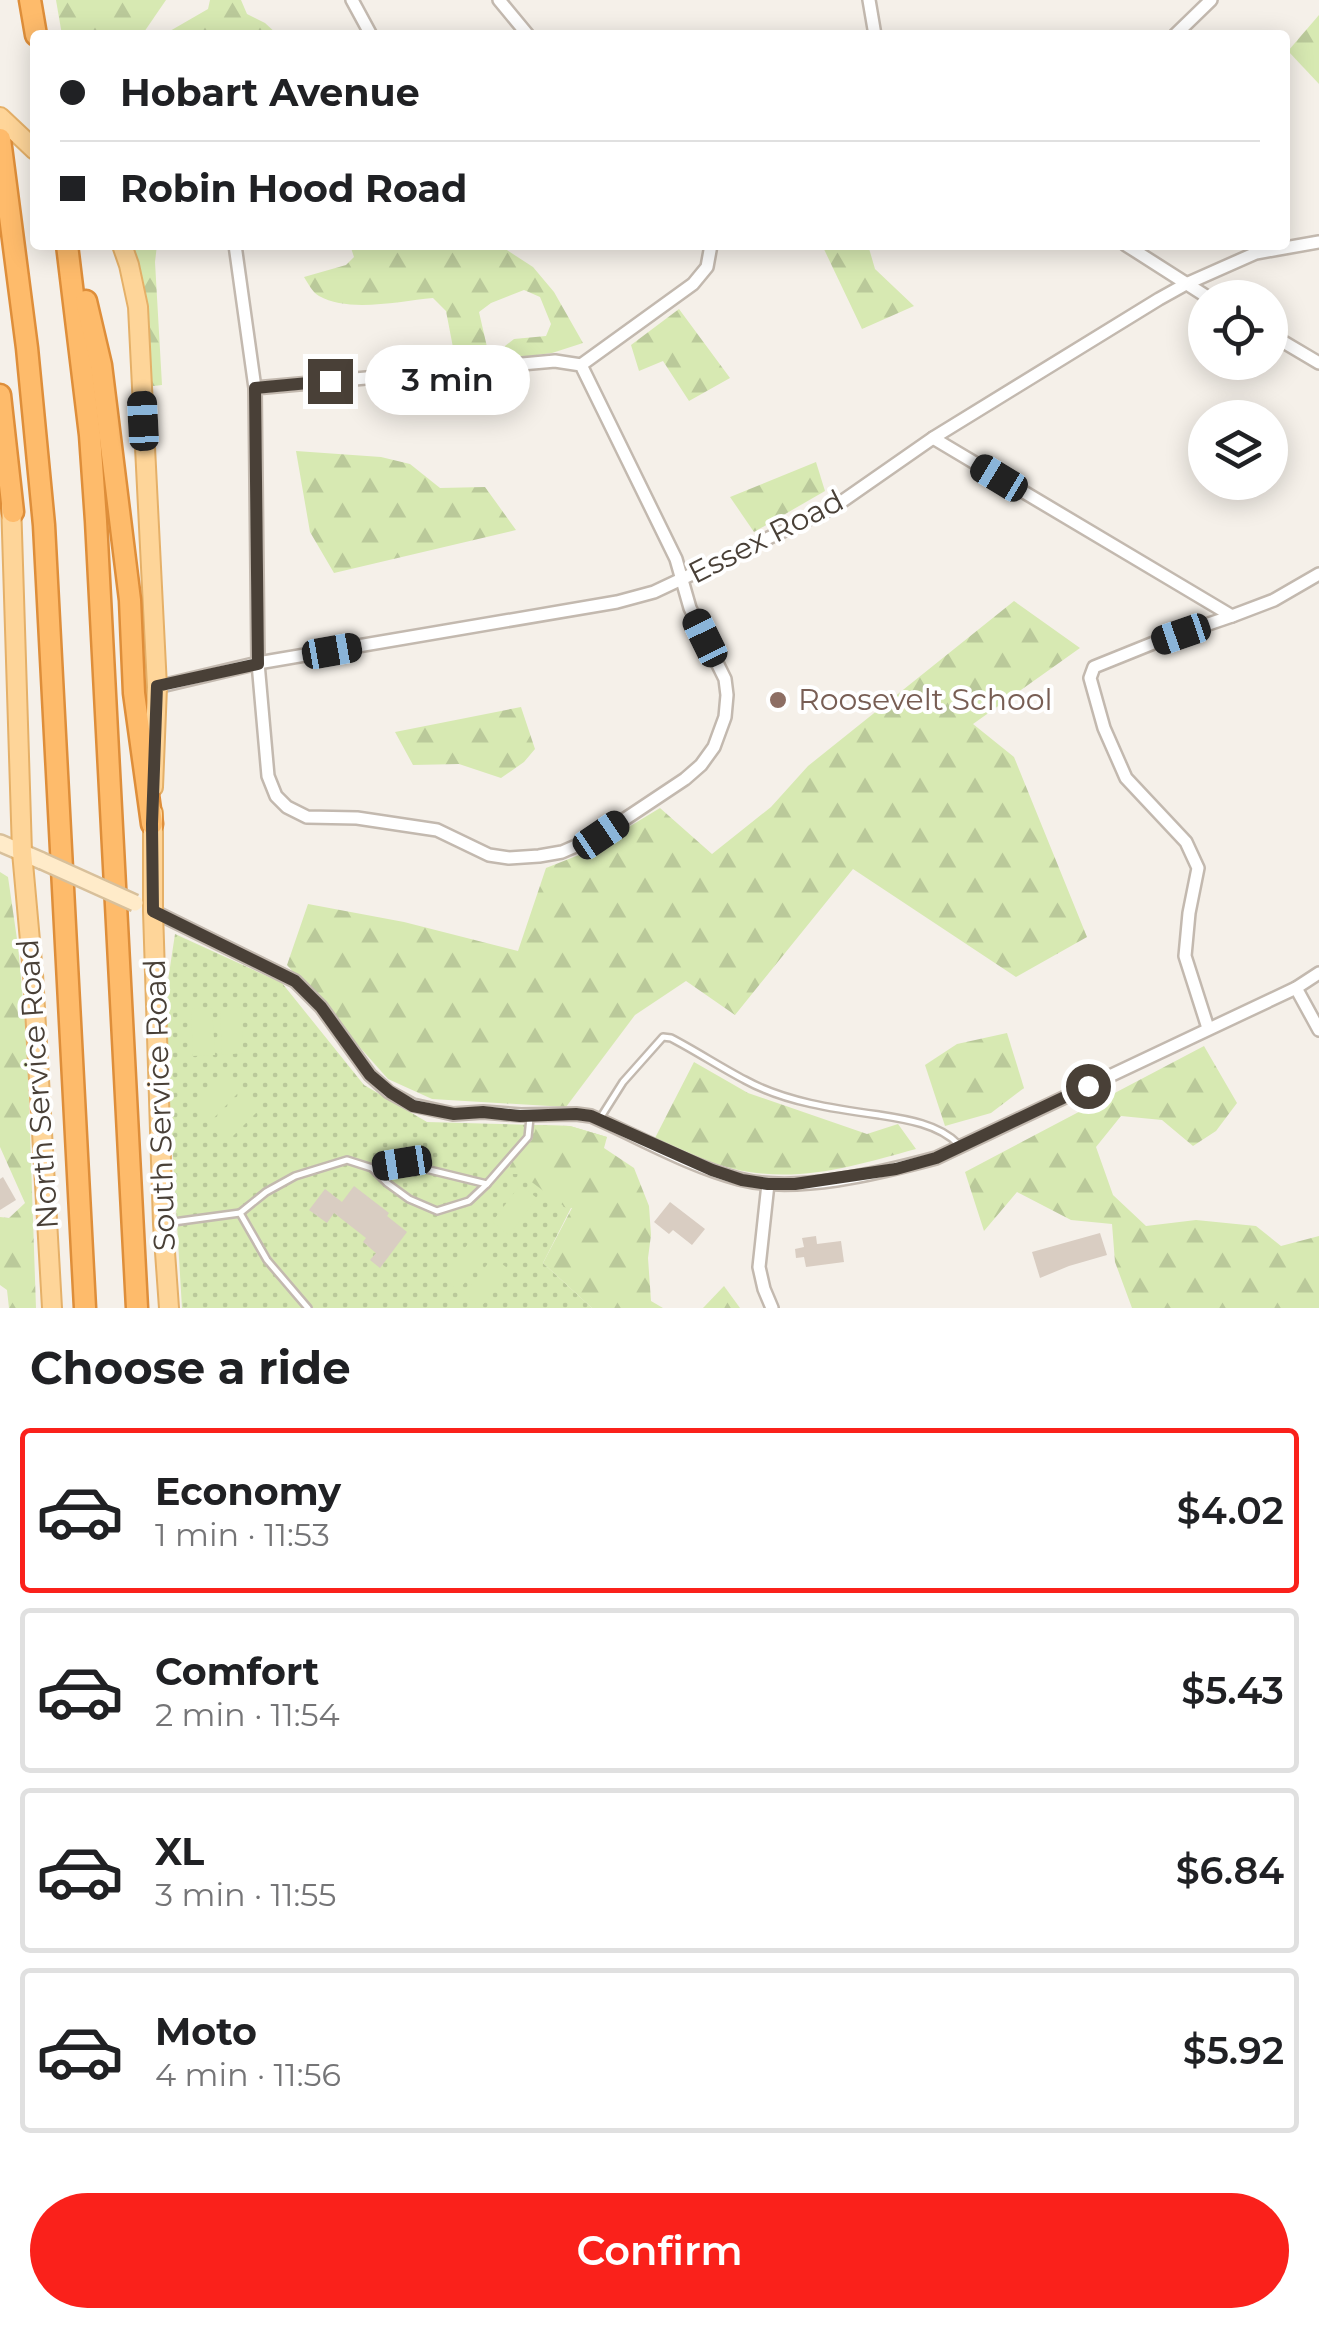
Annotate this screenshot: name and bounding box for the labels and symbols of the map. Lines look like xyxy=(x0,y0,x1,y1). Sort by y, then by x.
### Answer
callout: 3 min xyxy=(365,346,530,416)
route end xyxy=(308,359,353,404)
car xyxy=(126,390,160,452)
car xyxy=(966,450,1032,506)
street label: Essex Road xyxy=(682,482,850,591)
car xyxy=(678,604,732,672)
car xyxy=(1148,610,1214,658)
car xyxy=(300,631,364,671)
place label: Roosevelt School xyxy=(798,681,1053,718)
marker: Roosevelt School xyxy=(767,689,789,711)
car xyxy=(568,806,634,864)
street label: North Service Road xyxy=(9,938,66,1230)
street label: South Service Road xyxy=(136,958,183,1252)
route start xyxy=(1066,1064,1111,1109)
car xyxy=(370,1143,434,1183)

